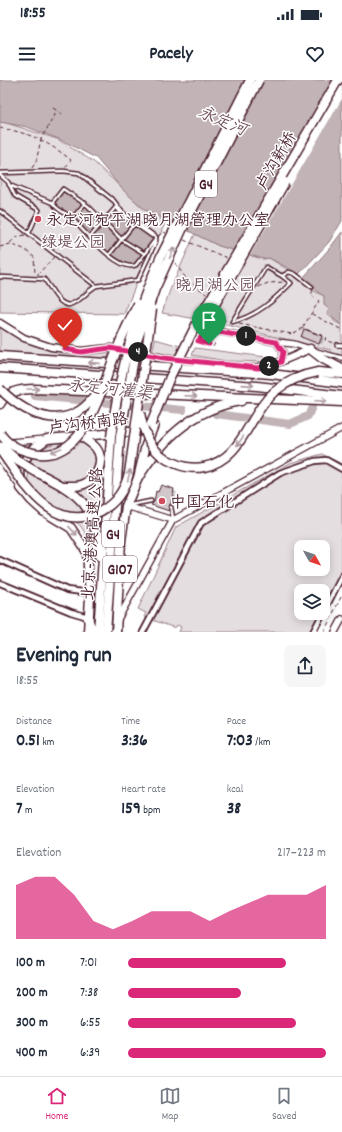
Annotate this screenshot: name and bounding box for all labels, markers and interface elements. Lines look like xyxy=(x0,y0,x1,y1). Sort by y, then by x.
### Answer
text: 18:55 xyxy=(20,3,46,25)
text: Pacely xyxy=(149,42,193,67)
icon: menu xyxy=(16,43,38,65)
icon: heart xyxy=(304,43,326,65)
water label: 永定河 xyxy=(194,102,253,145)
street label: 卢沟新桥 xyxy=(251,128,303,195)
road number: G4 xyxy=(195,171,217,197)
place label: 永定河宛平湖晓月湖管理办公室 xyxy=(46,210,270,233)
marker: 永定河宛平湖晓月湖管理办公室 xyxy=(33,214,43,224)
park label: 绿堤公园 xyxy=(41,232,105,255)
one-way arrow xyxy=(169,247,176,259)
park label: 晓月湖公园 xyxy=(175,275,255,298)
pin xyxy=(192,303,226,344)
pin xyxy=(48,308,82,349)
icon: arrive xyxy=(198,309,220,331)
icon: check xyxy=(54,314,76,336)
pin: 1 xyxy=(236,326,256,346)
text: 1 xyxy=(245,328,247,344)
pin: 4 xyxy=(128,342,148,362)
text: 4 xyxy=(136,344,140,360)
pin: 2 xyxy=(259,356,279,376)
text: 2 xyxy=(267,358,271,374)
one-way arrow xyxy=(88,359,101,366)
water label: 永定河灌渠 xyxy=(66,375,155,408)
one-way arrow xyxy=(241,382,254,389)
one-way arrow xyxy=(26,385,39,393)
one-way arrow xyxy=(184,392,197,400)
one-way arrow xyxy=(314,398,327,405)
street label: 卢沟桥南路 xyxy=(47,408,129,441)
one-way arrow xyxy=(236,436,244,447)
one-way arrow xyxy=(51,447,63,455)
street label: 北京-港澳高速公路 xyxy=(77,467,110,602)
one-way arrow xyxy=(125,468,133,481)
place label: 中国石化 xyxy=(170,492,234,515)
marker: 中国石化 xyxy=(157,496,167,506)
road number: G4 xyxy=(102,521,124,547)
one-way arrow xyxy=(68,526,78,536)
north arrow xyxy=(294,540,330,576)
map controls xyxy=(294,540,330,620)
road number: G107 xyxy=(103,556,137,582)
button: layers xyxy=(294,584,330,620)
text: Evening run xyxy=(16,641,112,672)
button: share xyxy=(284,645,326,687)
text: 18:55 xyxy=(16,672,38,691)
text: Distance xyxy=(16,714,52,730)
text: Time xyxy=(121,714,140,730)
text: Pace xyxy=(227,714,246,730)
text: 0.51 xyxy=(16,730,40,754)
text: 3:36 xyxy=(121,730,148,754)
text: 7:03 xyxy=(227,730,253,754)
text: km xyxy=(40,735,54,751)
text: /km xyxy=(253,735,271,751)
text: Elevation xyxy=(16,782,54,798)
text: Heart rate xyxy=(121,782,166,798)
text: kcal xyxy=(227,782,243,798)
text: 7 xyxy=(16,798,23,822)
text: 159 xyxy=(121,798,141,822)
text: 38 xyxy=(227,798,241,822)
text: m xyxy=(23,803,33,819)
text: bpm xyxy=(141,803,161,819)
text: Elevation xyxy=(16,844,61,863)
text: 217–223 m xyxy=(277,844,326,863)
text: 100 m xyxy=(16,954,45,973)
text: 7:01 xyxy=(80,954,97,973)
text: 200 m xyxy=(16,984,48,1003)
text: 7:38 xyxy=(80,984,98,1003)
text: 300 m xyxy=(16,1014,48,1033)
text: 6:55 xyxy=(80,1014,101,1033)
text: 400 m xyxy=(16,1044,47,1063)
text: 6:39 xyxy=(80,1044,100,1063)
tab: Home xyxy=(45,1085,68,1125)
tab: Map xyxy=(159,1085,181,1125)
tab: Saved xyxy=(272,1085,297,1125)

